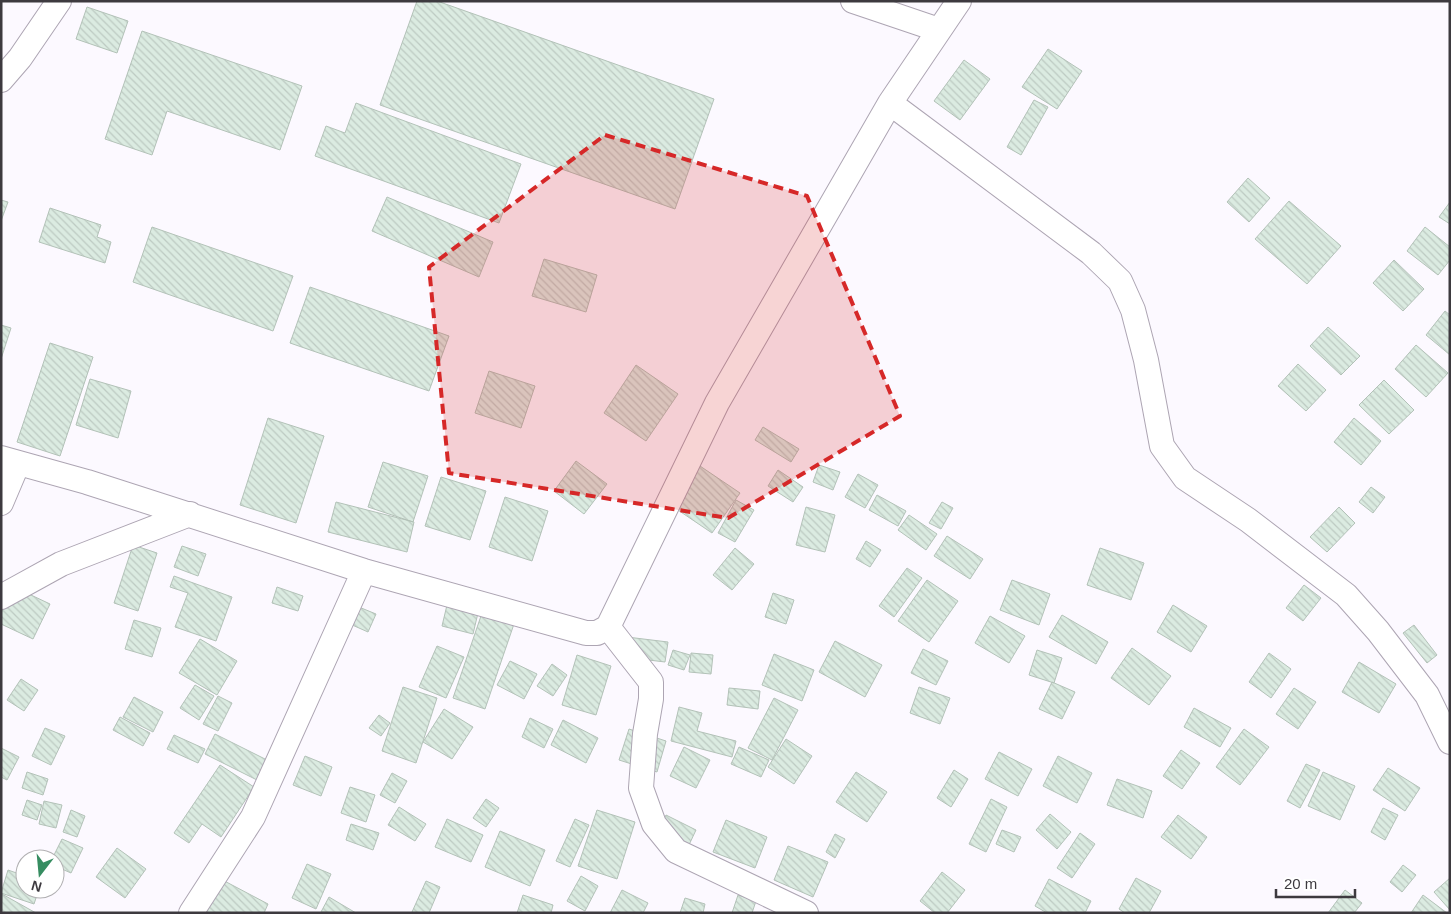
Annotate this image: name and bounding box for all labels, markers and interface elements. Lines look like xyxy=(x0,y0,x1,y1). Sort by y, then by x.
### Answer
north arrow xyxy=(15,849,65,899)
scale bar xyxy=(1276,866,1355,898)
text: 20 m xyxy=(1284,875,1317,892)
text: N xyxy=(29,877,43,896)

